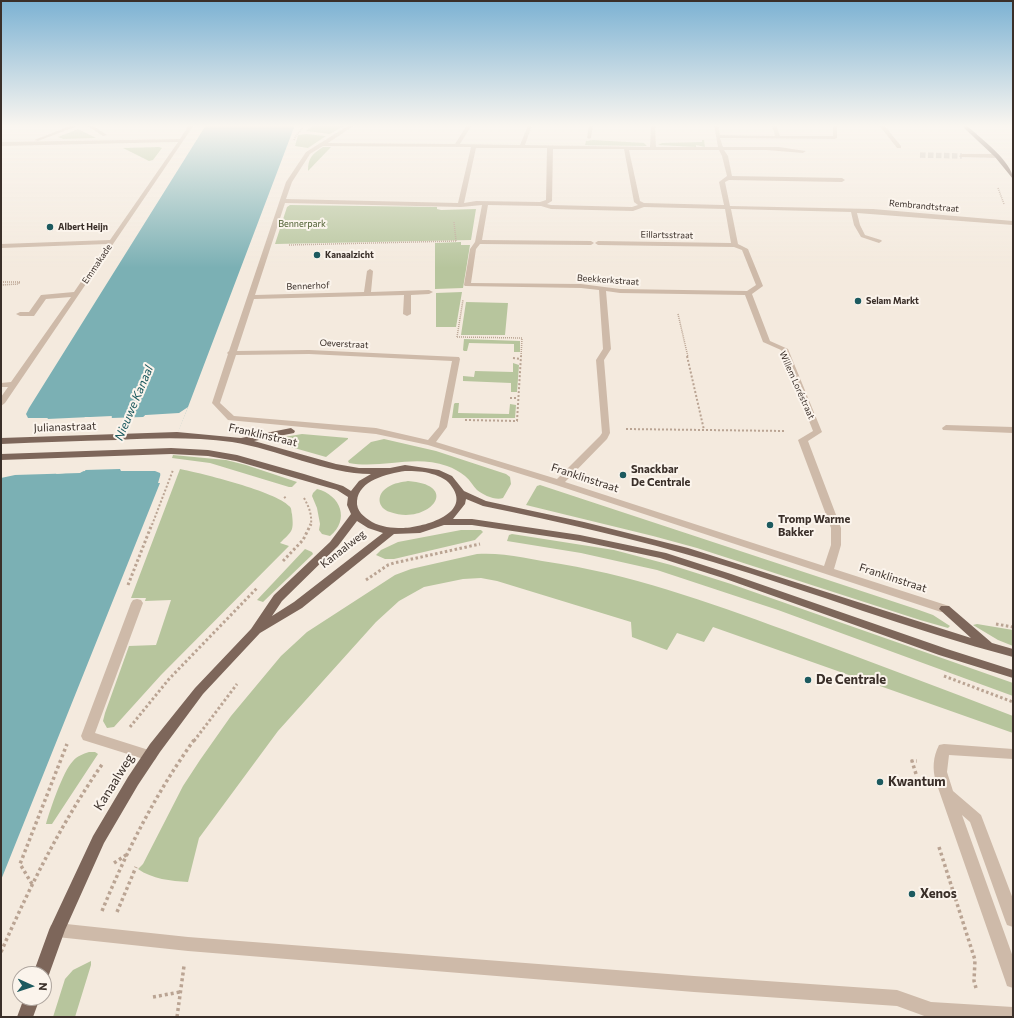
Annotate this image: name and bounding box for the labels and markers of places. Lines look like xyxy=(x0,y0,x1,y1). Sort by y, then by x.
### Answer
marker: Albert Heijn xyxy=(45,222,55,232)
place label: Albert Heijn xyxy=(58,222,108,232)
marker: Kanaalzicht xyxy=(312,250,322,260)
place label: Kanaalzicht xyxy=(325,250,374,260)
marker: Selam Markt xyxy=(853,296,863,306)
place label: Selam Markt xyxy=(866,296,919,306)
place label: Snackbar De Centrale xyxy=(631,462,690,488)
marker: Snackbar De Centrale xyxy=(618,470,628,480)
place label: Tromp Warme Bakker xyxy=(778,512,850,538)
marker: Tromp Warme Bakker xyxy=(765,520,775,530)
place label: De Centrale xyxy=(816,672,886,688)
marker: De Centrale xyxy=(803,675,813,685)
place label: Kwantum xyxy=(888,774,946,790)
marker: Kwantum xyxy=(875,777,885,787)
place label: Xenos xyxy=(920,886,957,902)
marker: Xenos xyxy=(907,889,917,899)

